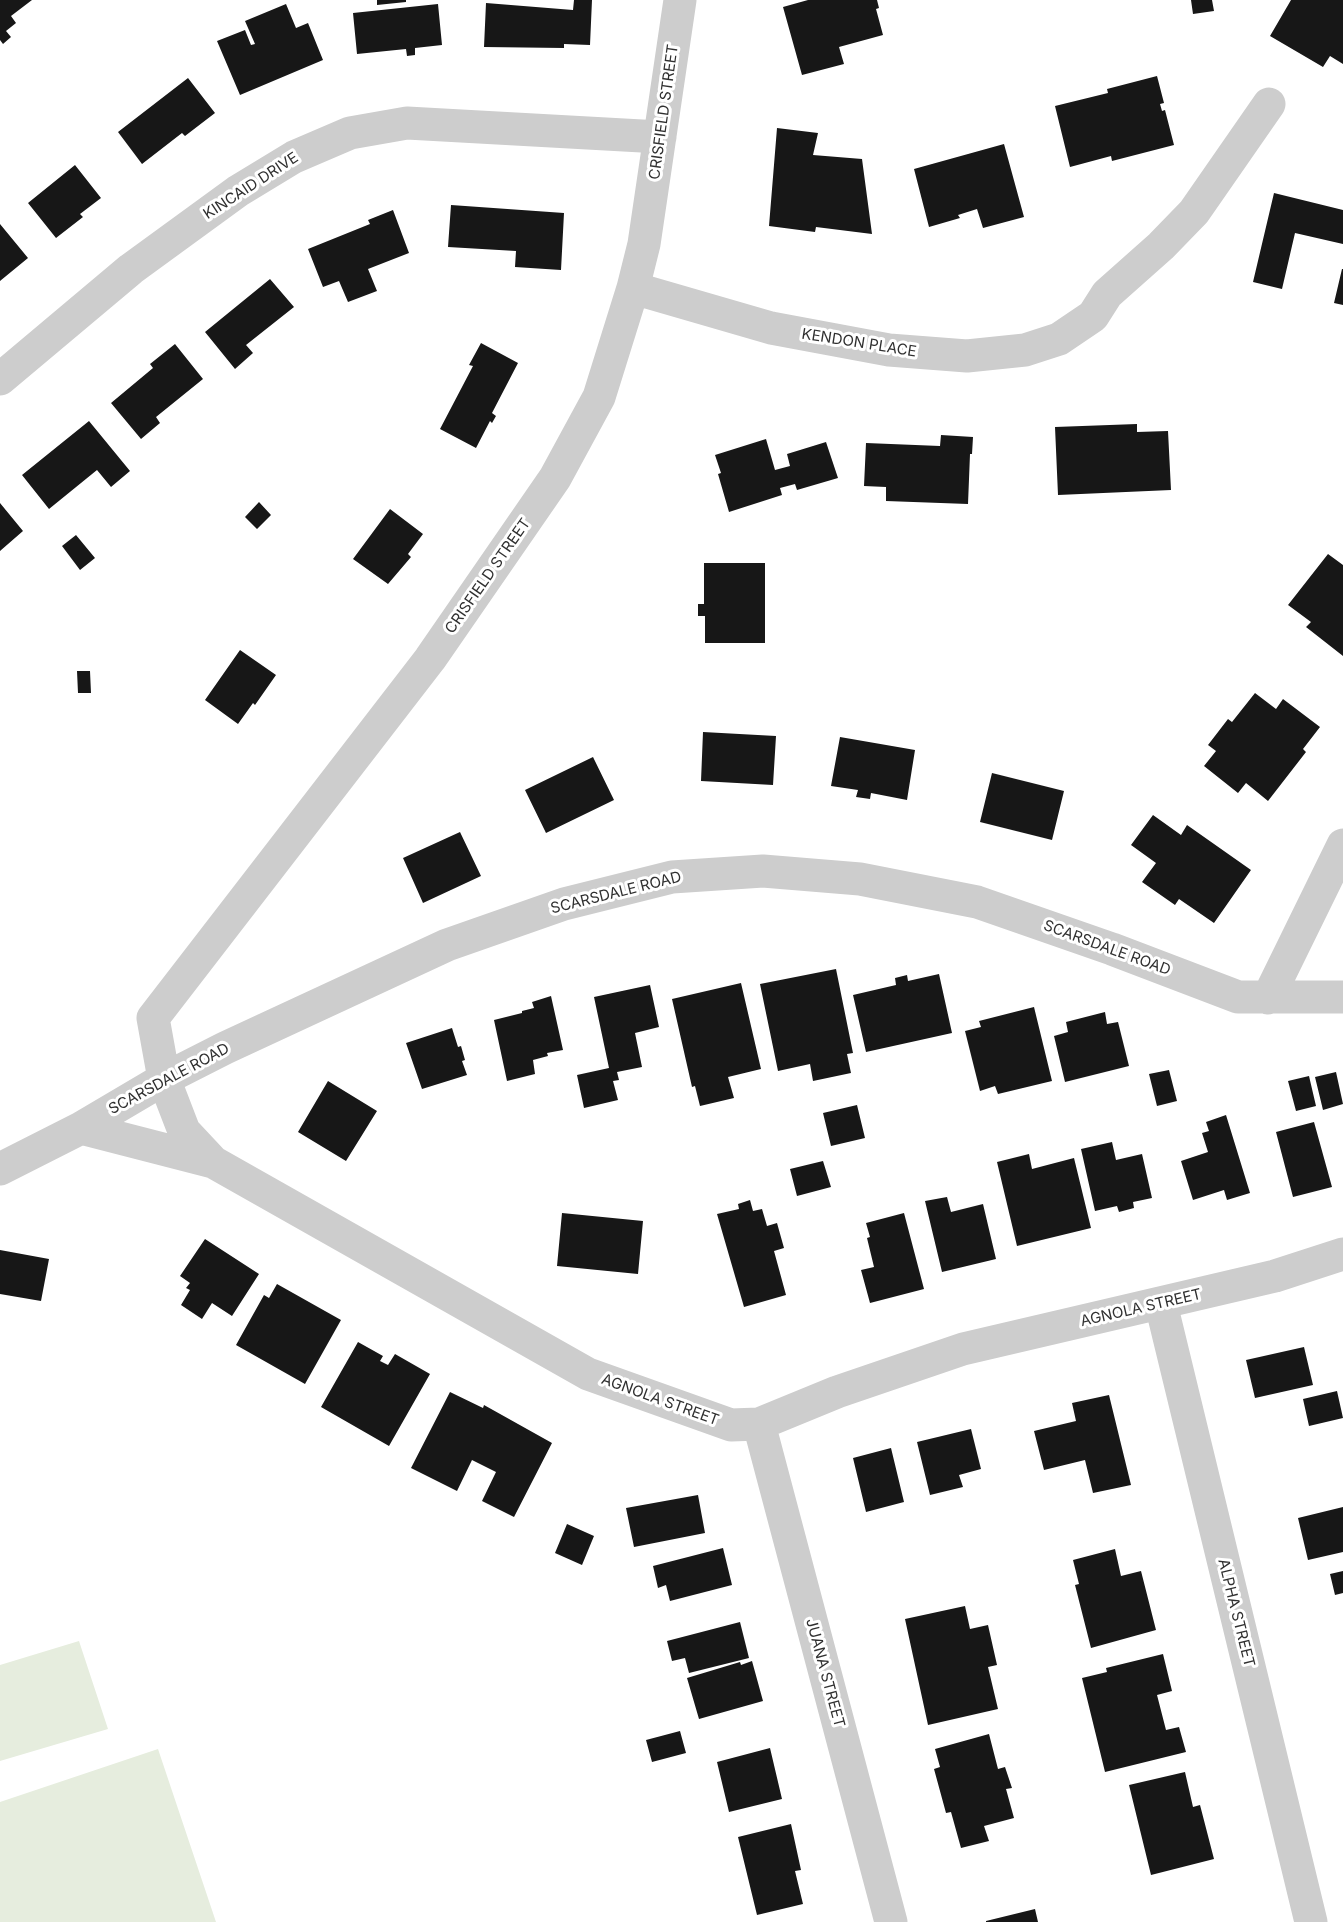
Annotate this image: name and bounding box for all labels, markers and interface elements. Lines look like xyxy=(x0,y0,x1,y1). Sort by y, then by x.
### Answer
street label: CRISFIELD STREET xyxy=(646,43,682,181)
street label: KINCAID DRIVE xyxy=(200,149,302,223)
street label: KENDON PLACE xyxy=(800,325,918,361)
street label: CRISFIELD STREET xyxy=(442,515,534,637)
street label: SCARSDALE ROAD xyxy=(549,868,683,918)
street label: SCARSDALE ROAD xyxy=(1041,917,1173,979)
street label: SCARSDALE ROAD xyxy=(106,1040,232,1118)
street label: AGNOLA STREET xyxy=(1079,1285,1203,1331)
street label: AGNOLA STREET xyxy=(599,1370,721,1430)
street label: ALPHA STREET xyxy=(1214,1557,1258,1669)
street label: JUANA STREET xyxy=(802,1616,848,1730)

